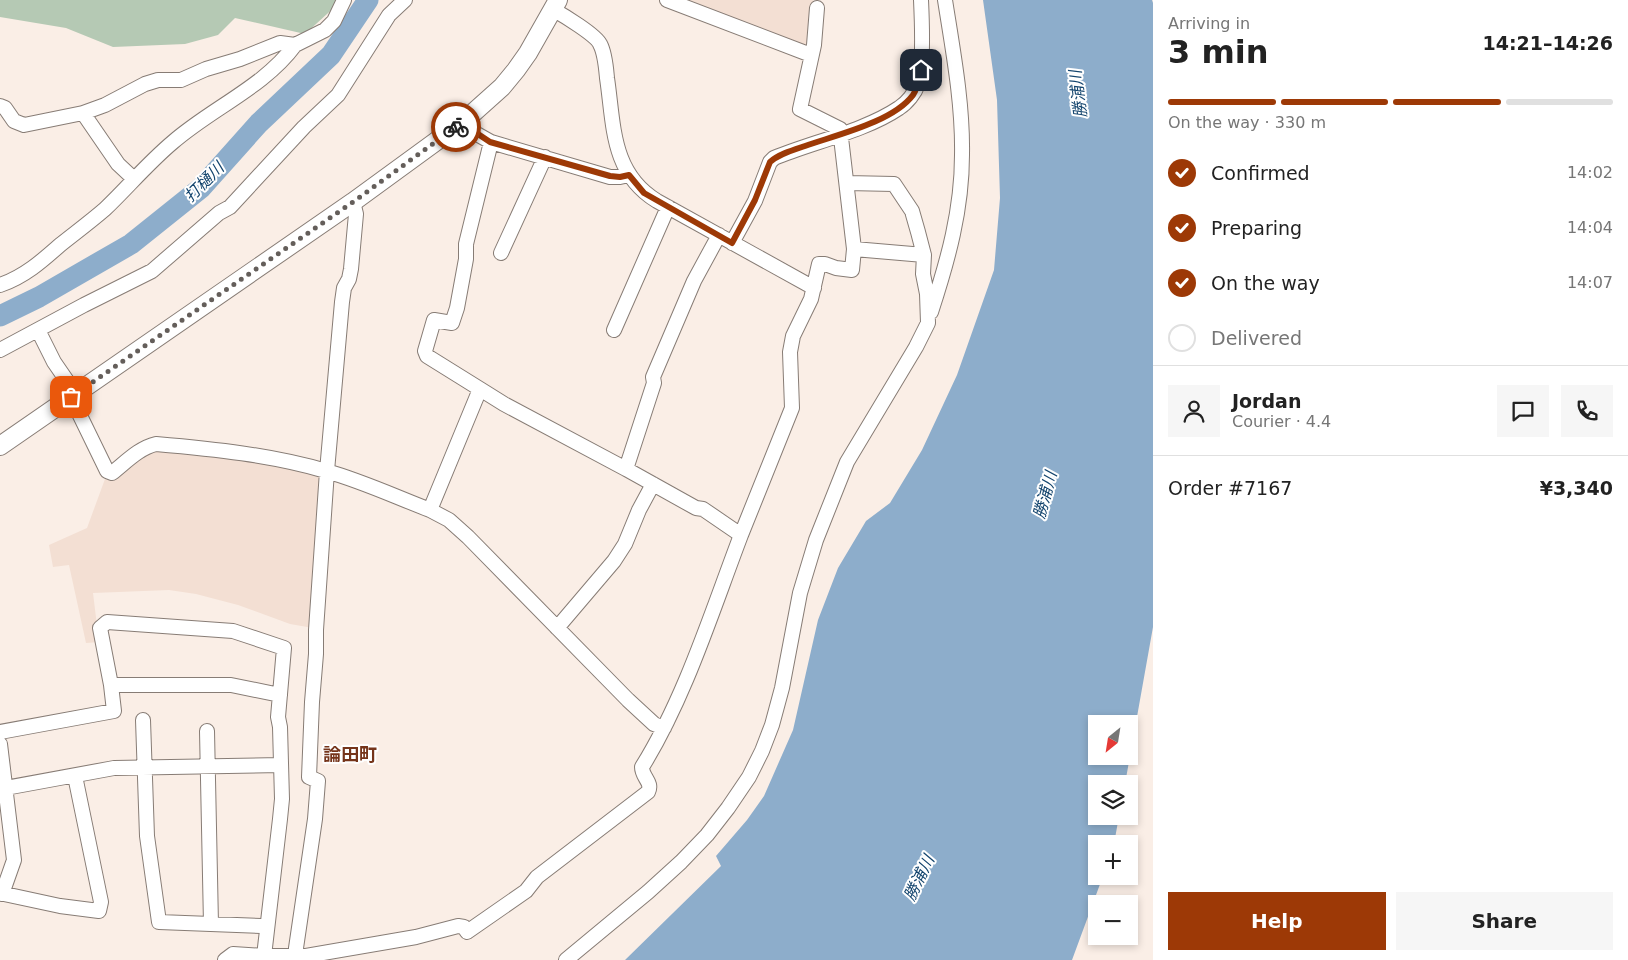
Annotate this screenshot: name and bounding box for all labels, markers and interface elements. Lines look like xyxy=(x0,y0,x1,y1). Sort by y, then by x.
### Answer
text: Arriving in xyxy=(1168,14,1250,33)
text: 14:21–14:26 xyxy=(1483,32,1613,54)
text: 3 min xyxy=(1168,33,1269,71)
pin xyxy=(900,49,942,91)
icon: home xyxy=(907,56,935,84)
water label: 勝浦川 xyxy=(1065,67,1090,119)
courier xyxy=(431,102,481,152)
icon: bike xyxy=(442,113,470,141)
text: On the way · 330 m xyxy=(1168,113,1326,132)
water label: 打樋川 xyxy=(180,157,229,206)
icon: check xyxy=(1168,159,1196,187)
text: Confirmed xyxy=(1211,162,1310,184)
text: 14:02 xyxy=(1567,163,1613,182)
icon: check xyxy=(1168,214,1196,242)
text: Preparing xyxy=(1211,217,1302,239)
text: 14:04 xyxy=(1567,218,1613,237)
icon: check xyxy=(1168,269,1196,297)
text: On the way xyxy=(1211,272,1320,294)
text: 14:07 xyxy=(1567,273,1613,292)
text: Delivered xyxy=(1211,327,1302,349)
pin xyxy=(50,376,92,418)
icon: bag xyxy=(57,383,85,411)
button: person xyxy=(1168,385,1220,437)
button: chat xyxy=(1497,385,1549,437)
button: phone xyxy=(1561,385,1613,437)
text: Jordan xyxy=(1232,390,1301,412)
text: Courier · 4.4 xyxy=(1232,412,1331,431)
water label: 勝浦川 xyxy=(1030,467,1061,521)
text: Order #7167 xyxy=(1168,477,1292,499)
text: ¥3,340 xyxy=(1540,477,1613,499)
north arrow xyxy=(1088,715,1138,765)
map controls xyxy=(1088,715,1138,945)
district label: 論田町 xyxy=(323,744,377,765)
button: layers xyxy=(1088,775,1138,825)
button: + xyxy=(1088,835,1138,885)
water label: 勝浦川 xyxy=(900,850,939,904)
button: Help xyxy=(1168,892,1386,950)
button: Share xyxy=(1396,892,1613,950)
button: − xyxy=(1088,895,1138,945)

